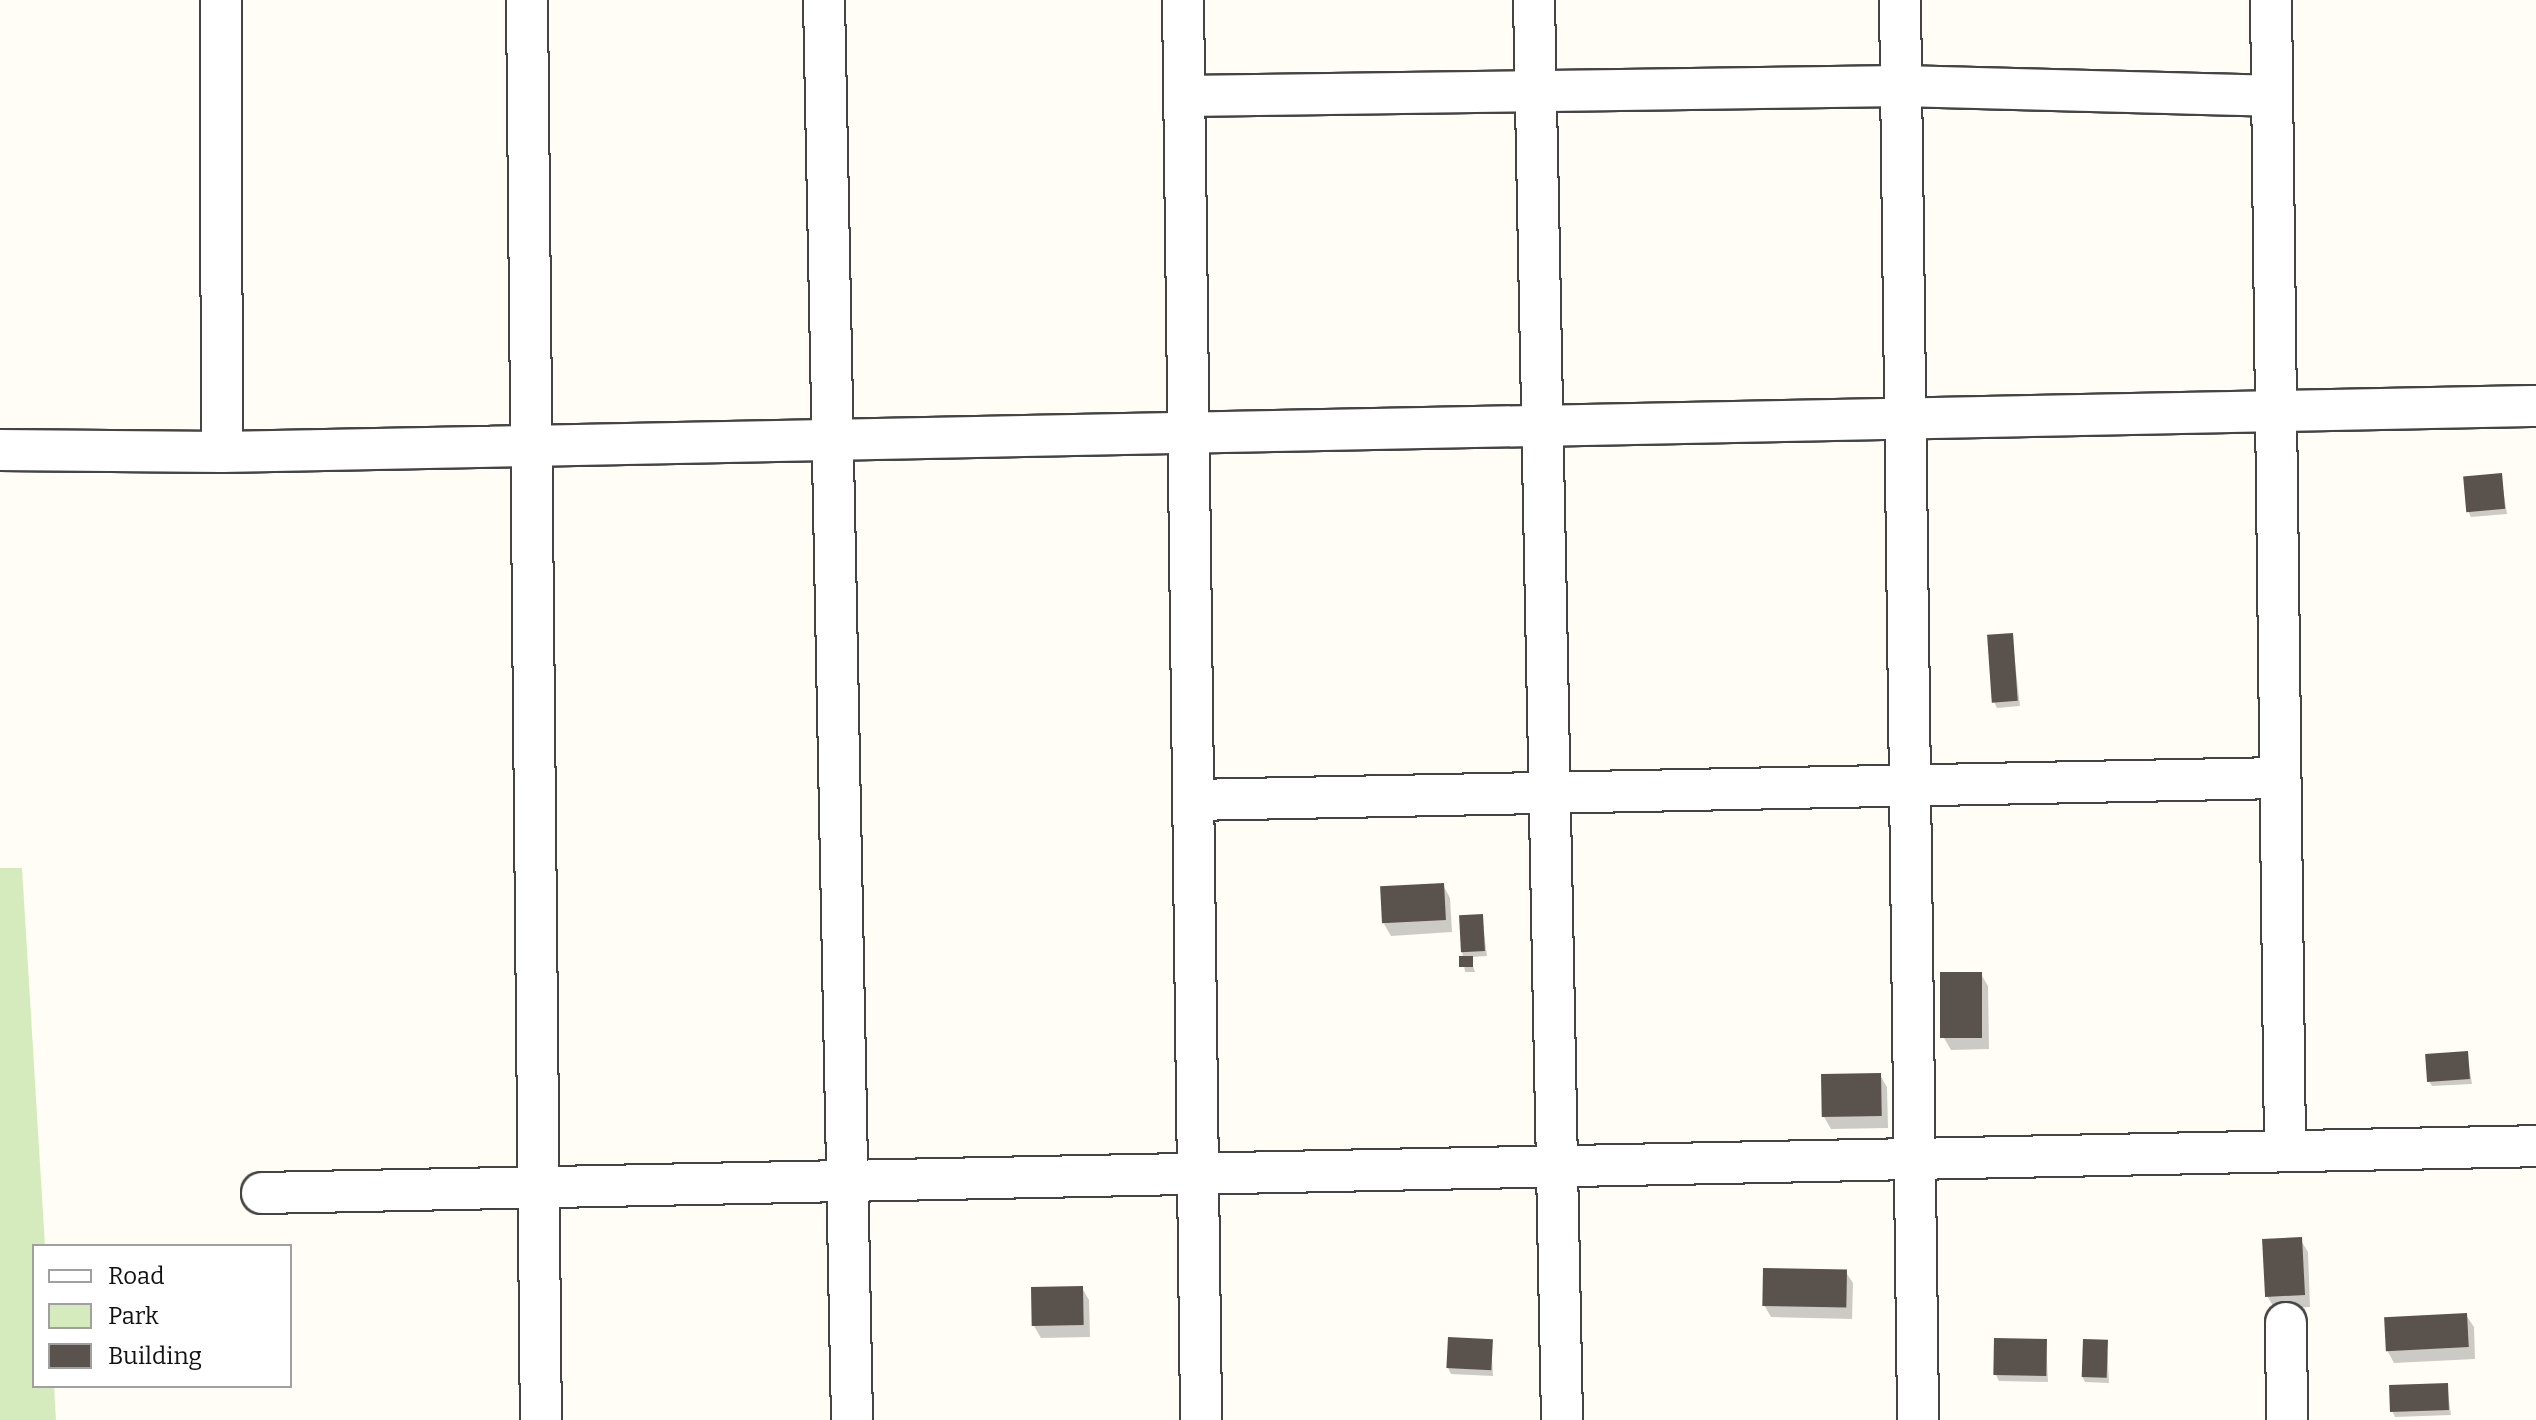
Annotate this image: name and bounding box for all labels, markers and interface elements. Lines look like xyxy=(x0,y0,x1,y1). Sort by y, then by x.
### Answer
legend xyxy=(32,1244,292,1388)
text: Road xyxy=(108,1262,164,1290)
text: Park xyxy=(108,1302,159,1330)
text: Building xyxy=(108,1342,202,1370)

